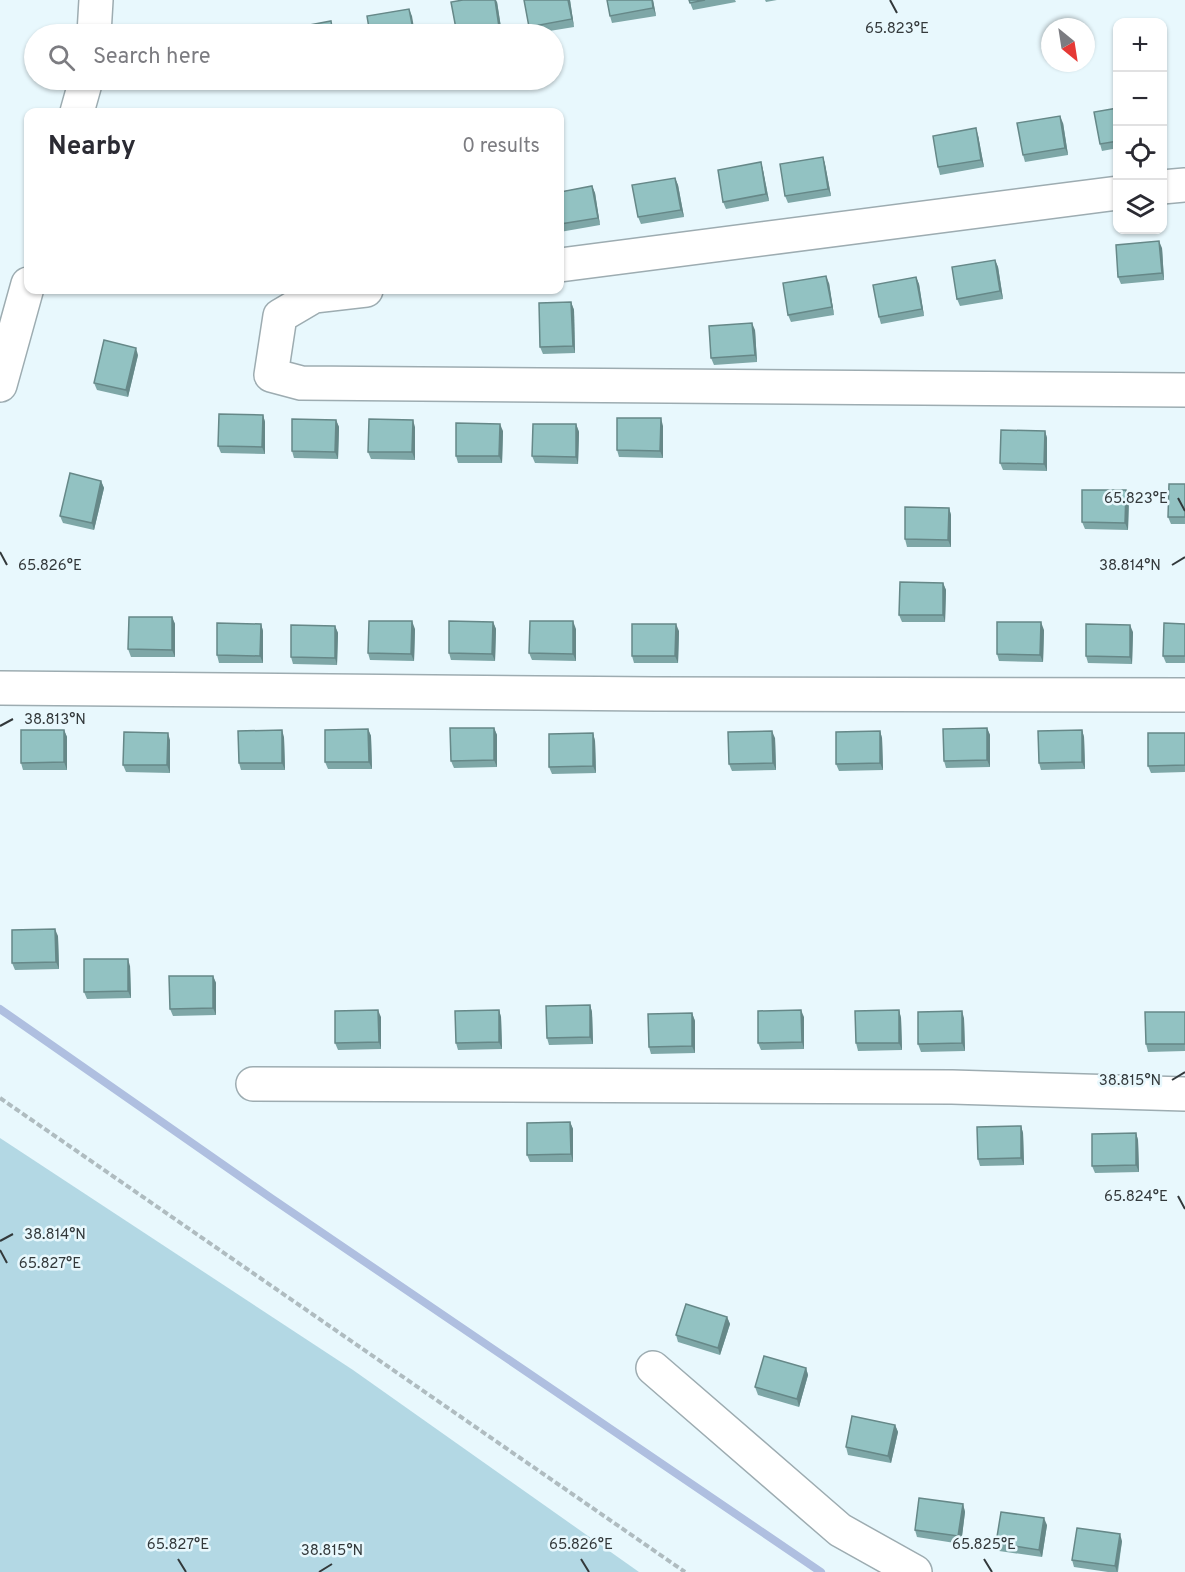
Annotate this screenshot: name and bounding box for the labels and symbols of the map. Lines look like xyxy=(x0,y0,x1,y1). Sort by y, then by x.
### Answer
north arrow xyxy=(1041,18,1095,72)
text: 65.823°E xyxy=(865,20,929,39)
text: 65.823°E xyxy=(1104,490,1168,509)
text: 65.826°E xyxy=(18,557,82,576)
text: 38.814°N xyxy=(1099,557,1161,576)
text: 38.813°N xyxy=(24,711,86,730)
text: 38.815°N xyxy=(1099,1072,1161,1091)
text: 65.824°E xyxy=(1104,1188,1168,1207)
text: 38.814°N xyxy=(24,1226,86,1245)
text: 65.827°E xyxy=(19,1255,81,1274)
text: 65.827°E xyxy=(147,1536,209,1555)
text: 65.826°E xyxy=(549,1536,613,1555)
text: 65.825°E xyxy=(952,1536,1016,1555)
text: 38.815°N xyxy=(301,1542,363,1561)

